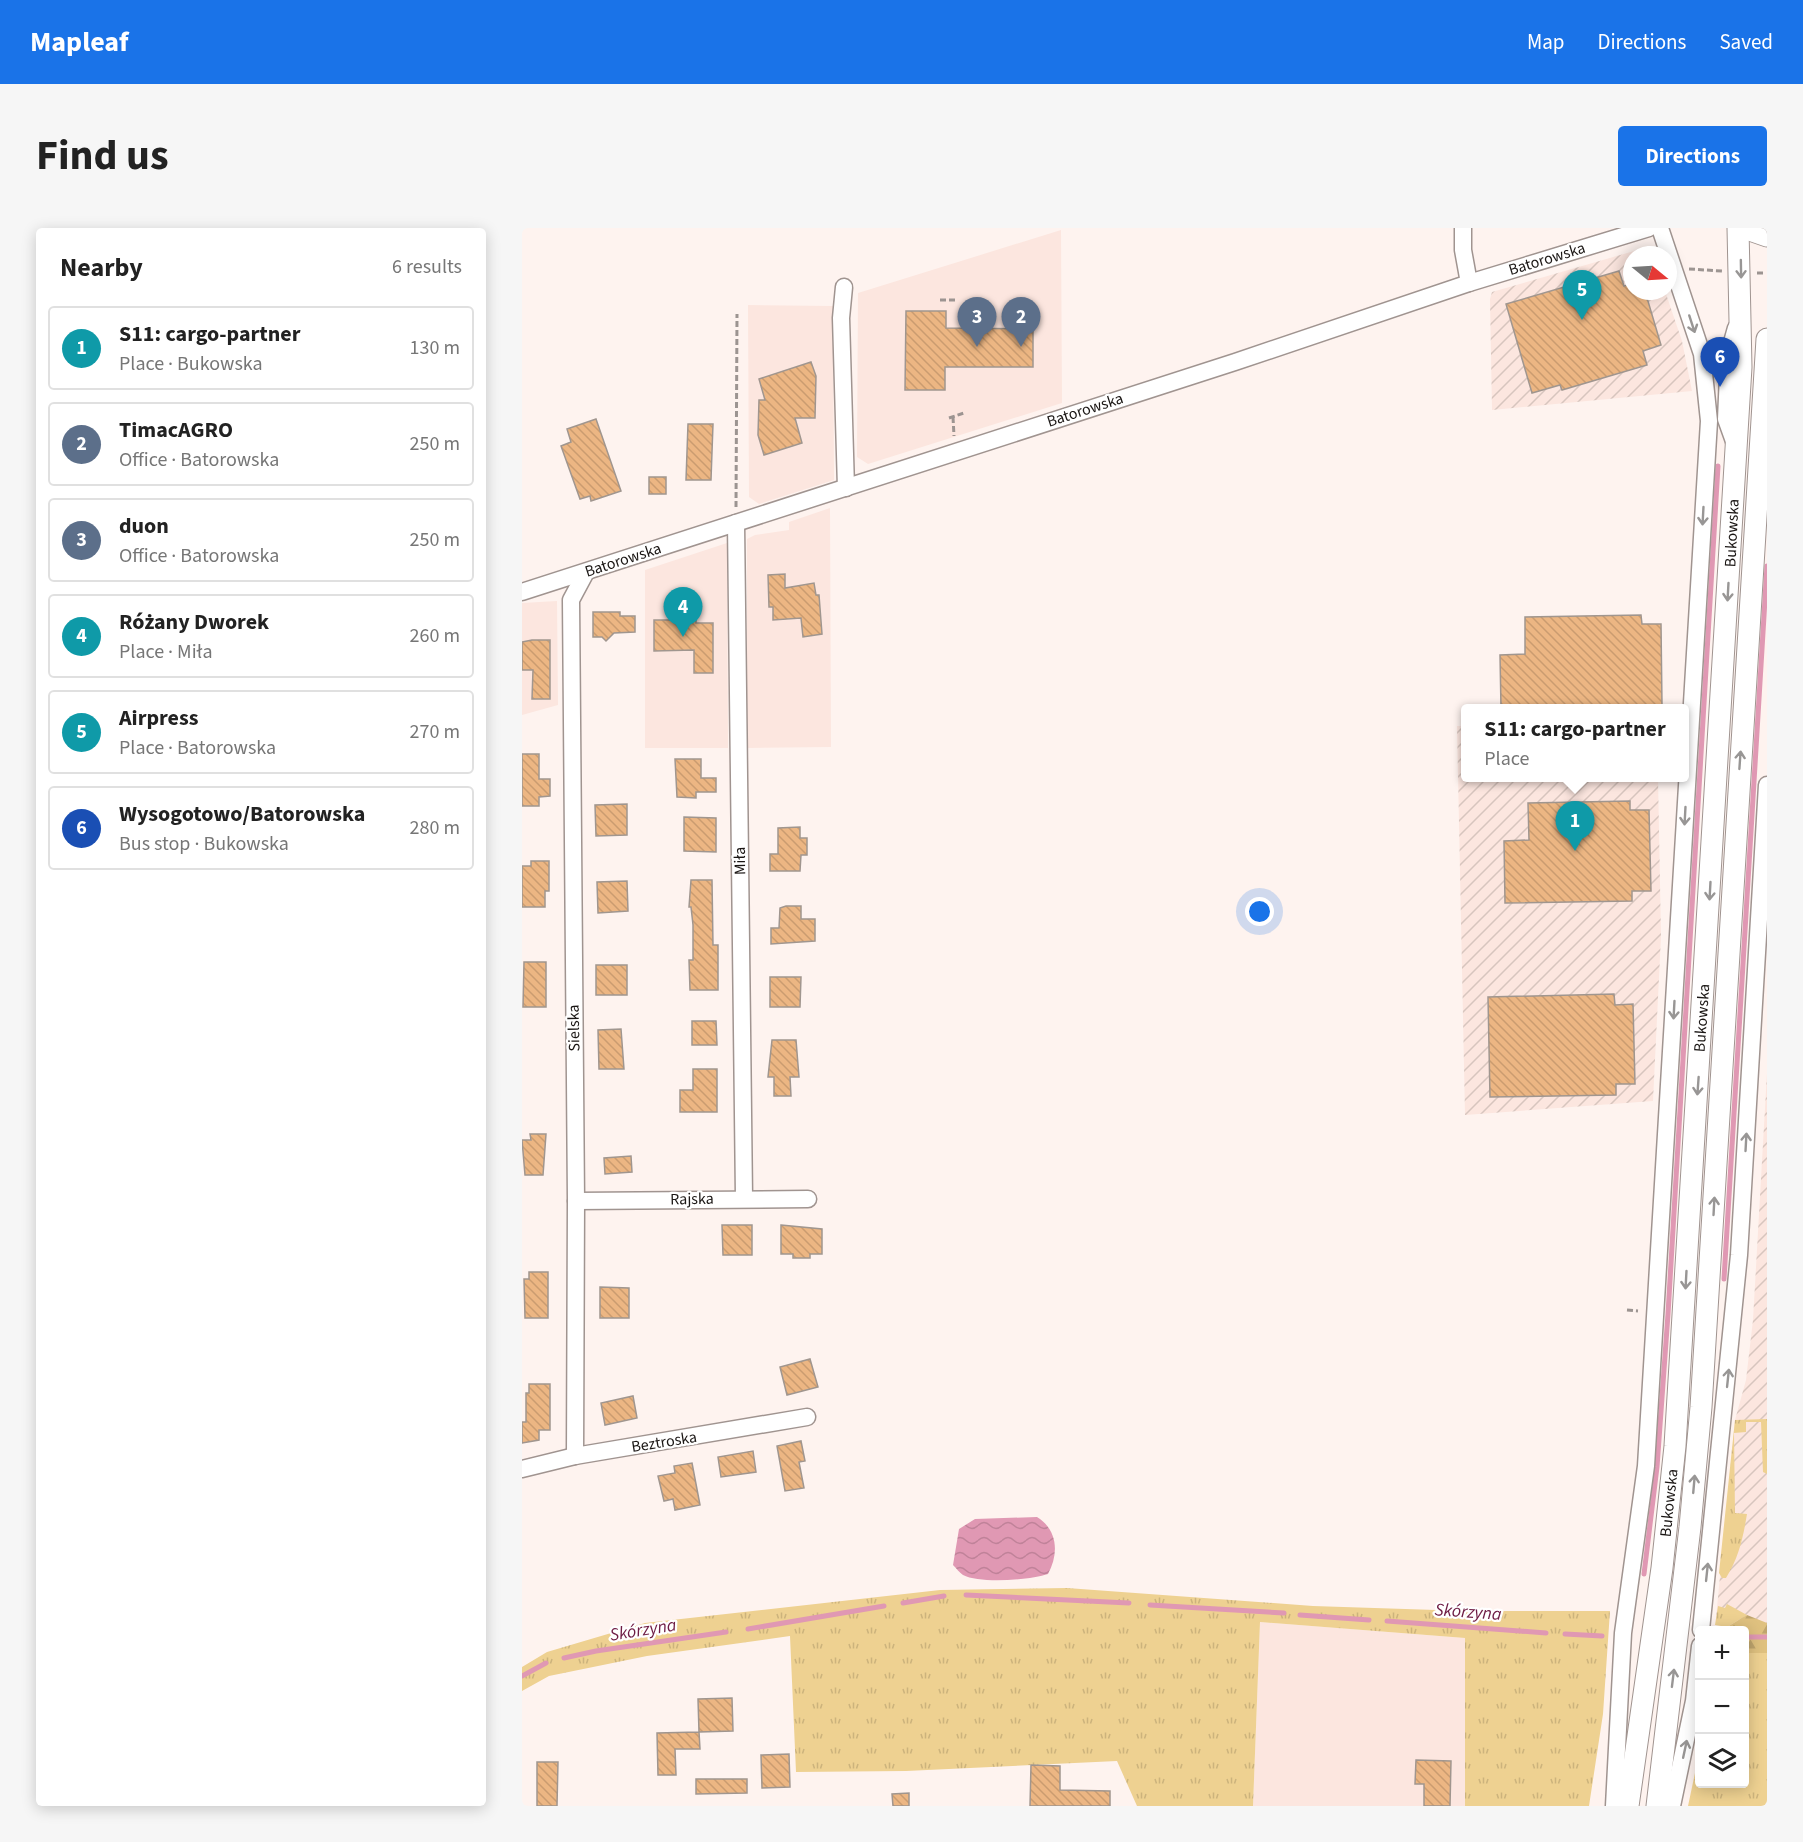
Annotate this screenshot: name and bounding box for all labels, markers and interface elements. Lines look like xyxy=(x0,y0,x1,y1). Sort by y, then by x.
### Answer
text: Mapleaf xyxy=(30,22,129,62)
text: Map xyxy=(1527,27,1565,57)
text: Directions xyxy=(1598,27,1686,57)
text: Saved xyxy=(1719,27,1773,57)
text: Find us xyxy=(36,126,169,186)
button: Directions xyxy=(1618,126,1767,186)
street label: Batorowska xyxy=(1506,237,1588,281)
north arrow xyxy=(1623,246,1677,300)
text: Nearby xyxy=(60,249,143,286)
text: 6 results xyxy=(392,253,462,281)
one-way arrow xyxy=(1735,259,1747,279)
pin: 5 xyxy=(1562,270,1602,320)
pin: 3 xyxy=(958,298,996,347)
pin: 2 xyxy=(1002,298,1040,347)
one-way arrow xyxy=(1687,314,1698,332)
text: S11: cargo-partner xyxy=(119,318,300,350)
text: 1 xyxy=(76,334,87,362)
text: 130 m xyxy=(410,334,460,362)
pin: 6 xyxy=(1700,338,1740,387)
text: Place · Bukowska xyxy=(119,350,263,378)
street label: Batorowska xyxy=(1044,387,1126,433)
text: TimacAGRO xyxy=(119,414,233,446)
text: 2 xyxy=(76,430,87,458)
text: 250 m xyxy=(410,430,460,458)
text: Office · Batorowska xyxy=(119,446,279,474)
street label: Bukowska xyxy=(1719,498,1745,568)
one-way arrow xyxy=(1698,506,1709,526)
text: duon xyxy=(119,510,169,542)
text: 3 xyxy=(76,526,87,554)
text: 250 m xyxy=(410,526,460,554)
street label: Batorowska xyxy=(582,537,664,583)
text: Office · Batorowska xyxy=(119,542,279,570)
one-way arrow xyxy=(1722,581,1733,601)
pin: 4 xyxy=(664,588,702,637)
text: Różany Dworek xyxy=(119,606,269,638)
text: 4 xyxy=(76,622,87,650)
text: 260 m xyxy=(410,622,460,650)
text: Place · Miła xyxy=(119,638,213,666)
text: Airpress xyxy=(119,702,198,734)
popup xyxy=(1461,704,1689,782)
text: S11: cargo-partner xyxy=(1484,713,1666,745)
text: 5 xyxy=(76,718,87,746)
text: 270 m xyxy=(410,718,460,746)
text: Place · Batorowska xyxy=(119,734,276,762)
text: Place xyxy=(1484,745,1529,773)
one-way arrow xyxy=(1734,750,1745,770)
text: Wysogotowo/Batorowska xyxy=(119,798,365,830)
pin: 1 xyxy=(1556,802,1594,851)
one-way arrow xyxy=(1680,805,1691,825)
text: 6 xyxy=(76,814,87,842)
text: 280 m xyxy=(410,814,460,842)
text: Bus stop · Bukowska xyxy=(119,830,289,858)
street label: Miła xyxy=(729,847,751,875)
one-way arrow xyxy=(1705,881,1716,901)
your location xyxy=(1245,897,1274,926)
street label: Bukowska xyxy=(1689,983,1715,1053)
one-way arrow xyxy=(1668,1000,1679,1020)
street label: Sielska xyxy=(563,1004,585,1052)
one-way arrow xyxy=(1692,1075,1703,1095)
one-way arrow xyxy=(1740,1133,1751,1153)
street label: Rajska xyxy=(670,1188,714,1210)
one-way arrow xyxy=(1708,1197,1719,1216)
one-way arrow xyxy=(1681,1270,1692,1290)
one-way arrow xyxy=(1723,1369,1734,1389)
street label: Beztroska xyxy=(630,1426,698,1458)
street label: Bukowska xyxy=(1654,1468,1684,1538)
one-way arrow xyxy=(1689,1475,1700,1495)
one-way arrow xyxy=(1702,1563,1713,1583)
water label: Skórzyna xyxy=(1434,1597,1503,1627)
water label: Skórzyna xyxy=(608,1612,678,1648)
map controls xyxy=(1695,1626,1749,1788)
button: + xyxy=(1695,1626,1749,1680)
one-way arrow xyxy=(1667,1669,1678,1689)
button: − xyxy=(1695,1680,1749,1734)
button: layers xyxy=(1695,1734,1749,1788)
one-way arrow xyxy=(1680,1740,1692,1759)

